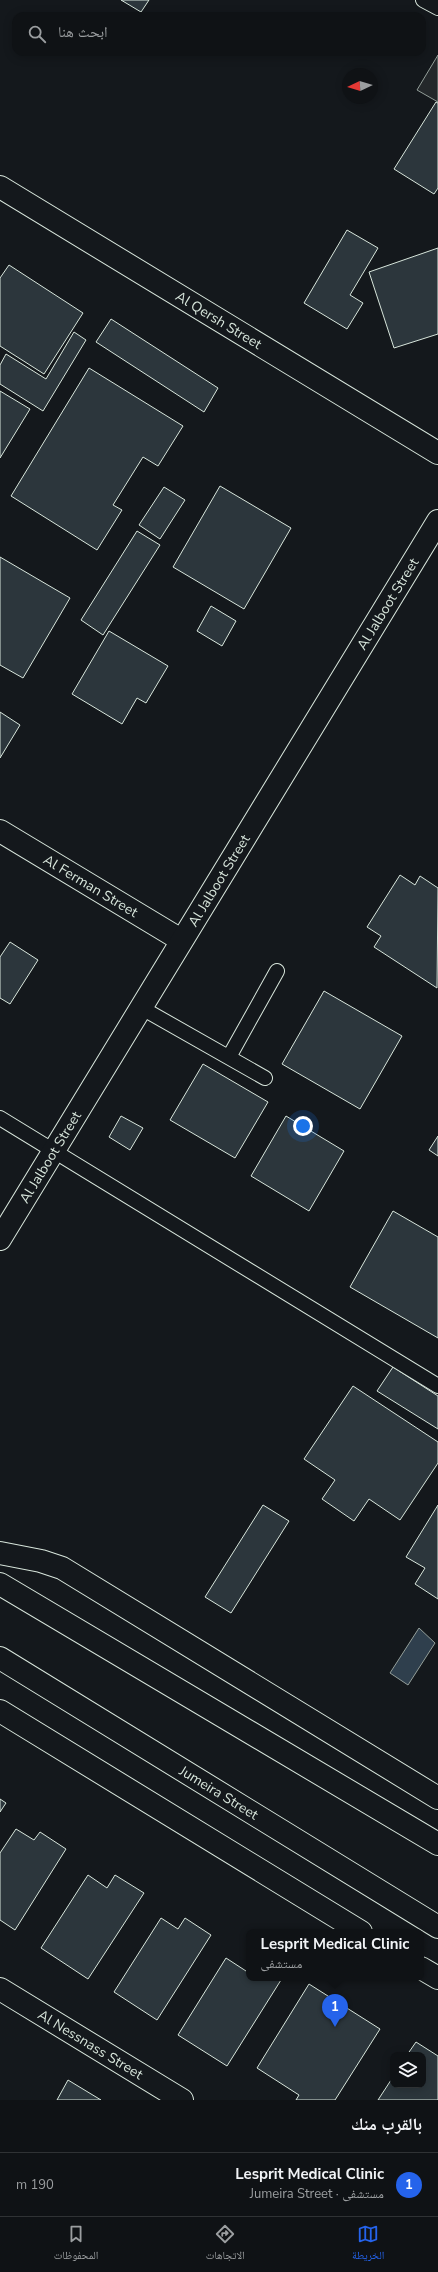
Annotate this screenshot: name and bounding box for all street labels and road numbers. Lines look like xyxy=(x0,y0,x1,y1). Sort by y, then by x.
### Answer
street label: Al Qersh Street xyxy=(172,286,266,353)
street label: Al Jalboot Street xyxy=(352,554,423,653)
street label: Al Jalboot Street xyxy=(183,831,254,930)
street label: Al Ferman Street xyxy=(40,850,142,921)
street label: Al Jalboot Street xyxy=(15,1107,85,1207)
street label: Jumeira Street xyxy=(175,1761,262,1824)
street label: Al Nessnass Street xyxy=(34,2005,147,2084)

